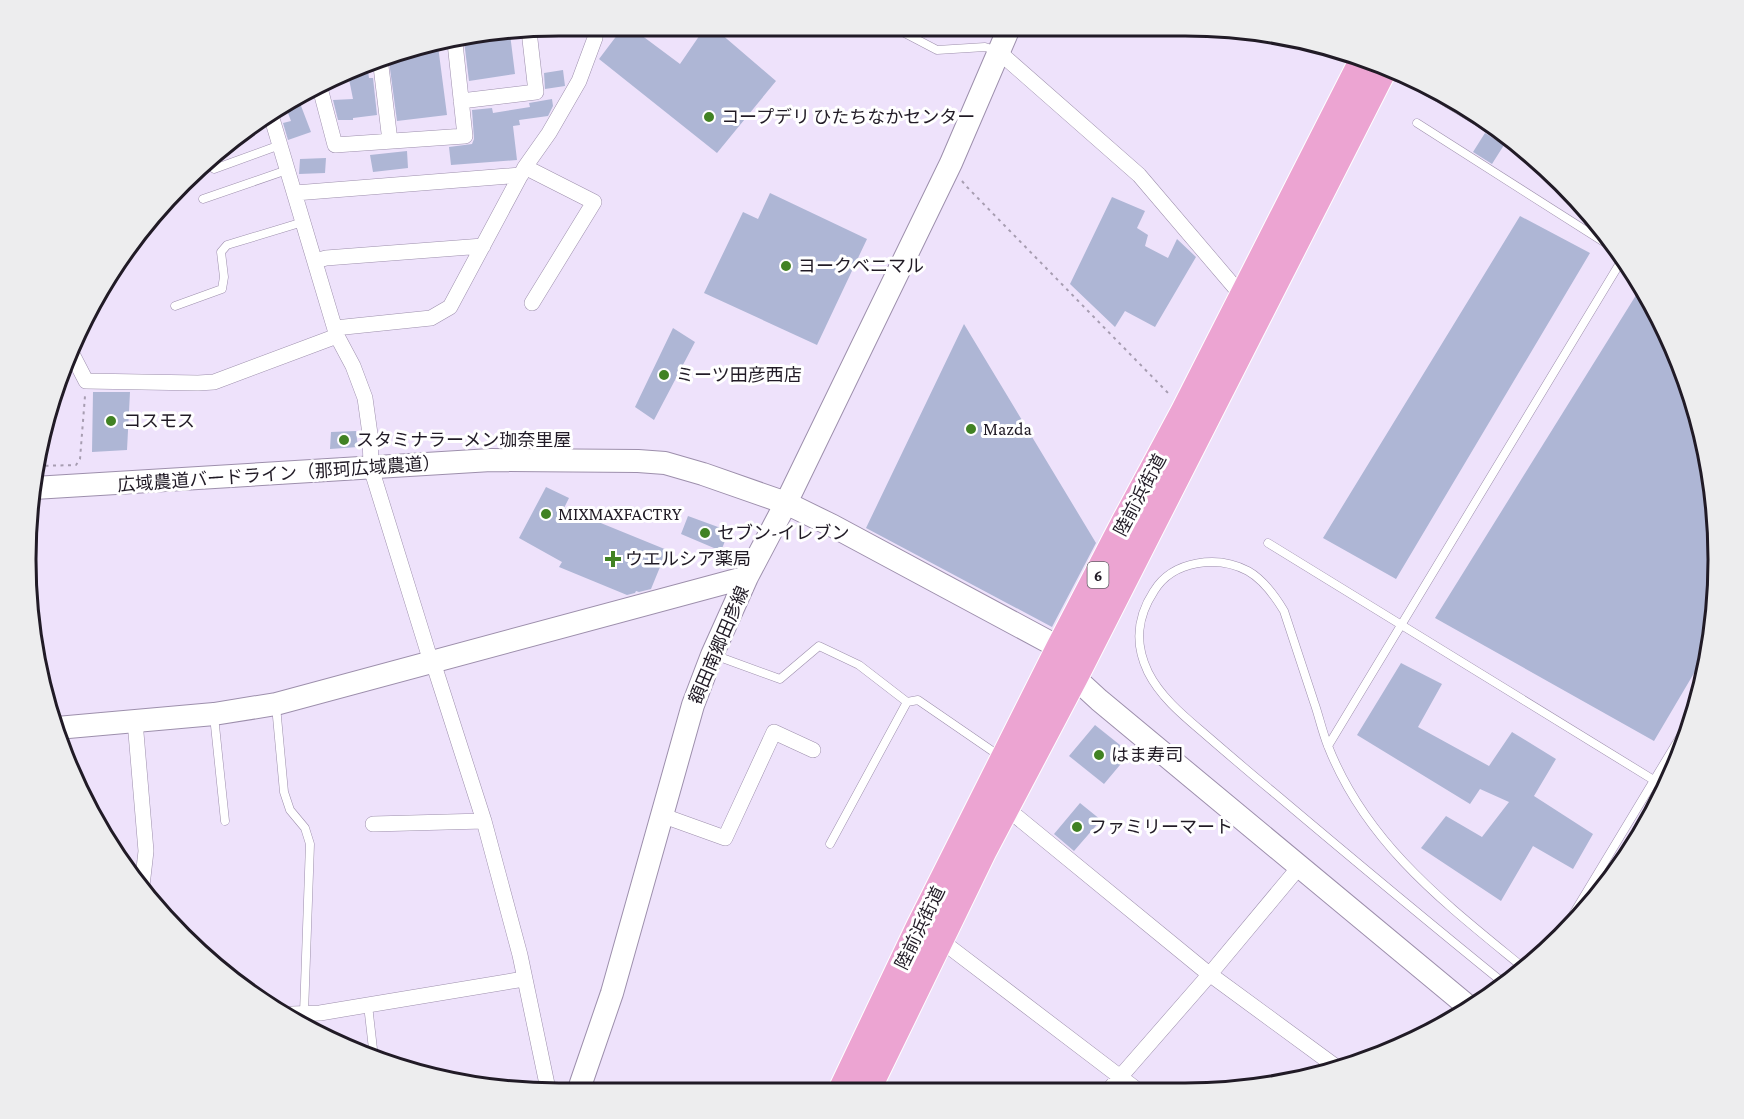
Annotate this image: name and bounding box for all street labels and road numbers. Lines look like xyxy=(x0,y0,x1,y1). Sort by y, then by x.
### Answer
street label: 陸前浜街道 xyxy=(1110,451,1170,539)
street label: 広域農道バードライン（那珂広域農道） xyxy=(117,453,441,495)
road number: 6 xyxy=(1088,562,1108,588)
street label: 額田南郷田彦線 xyxy=(685,583,753,707)
street label: 陸前浜街道 xyxy=(891,883,949,973)

